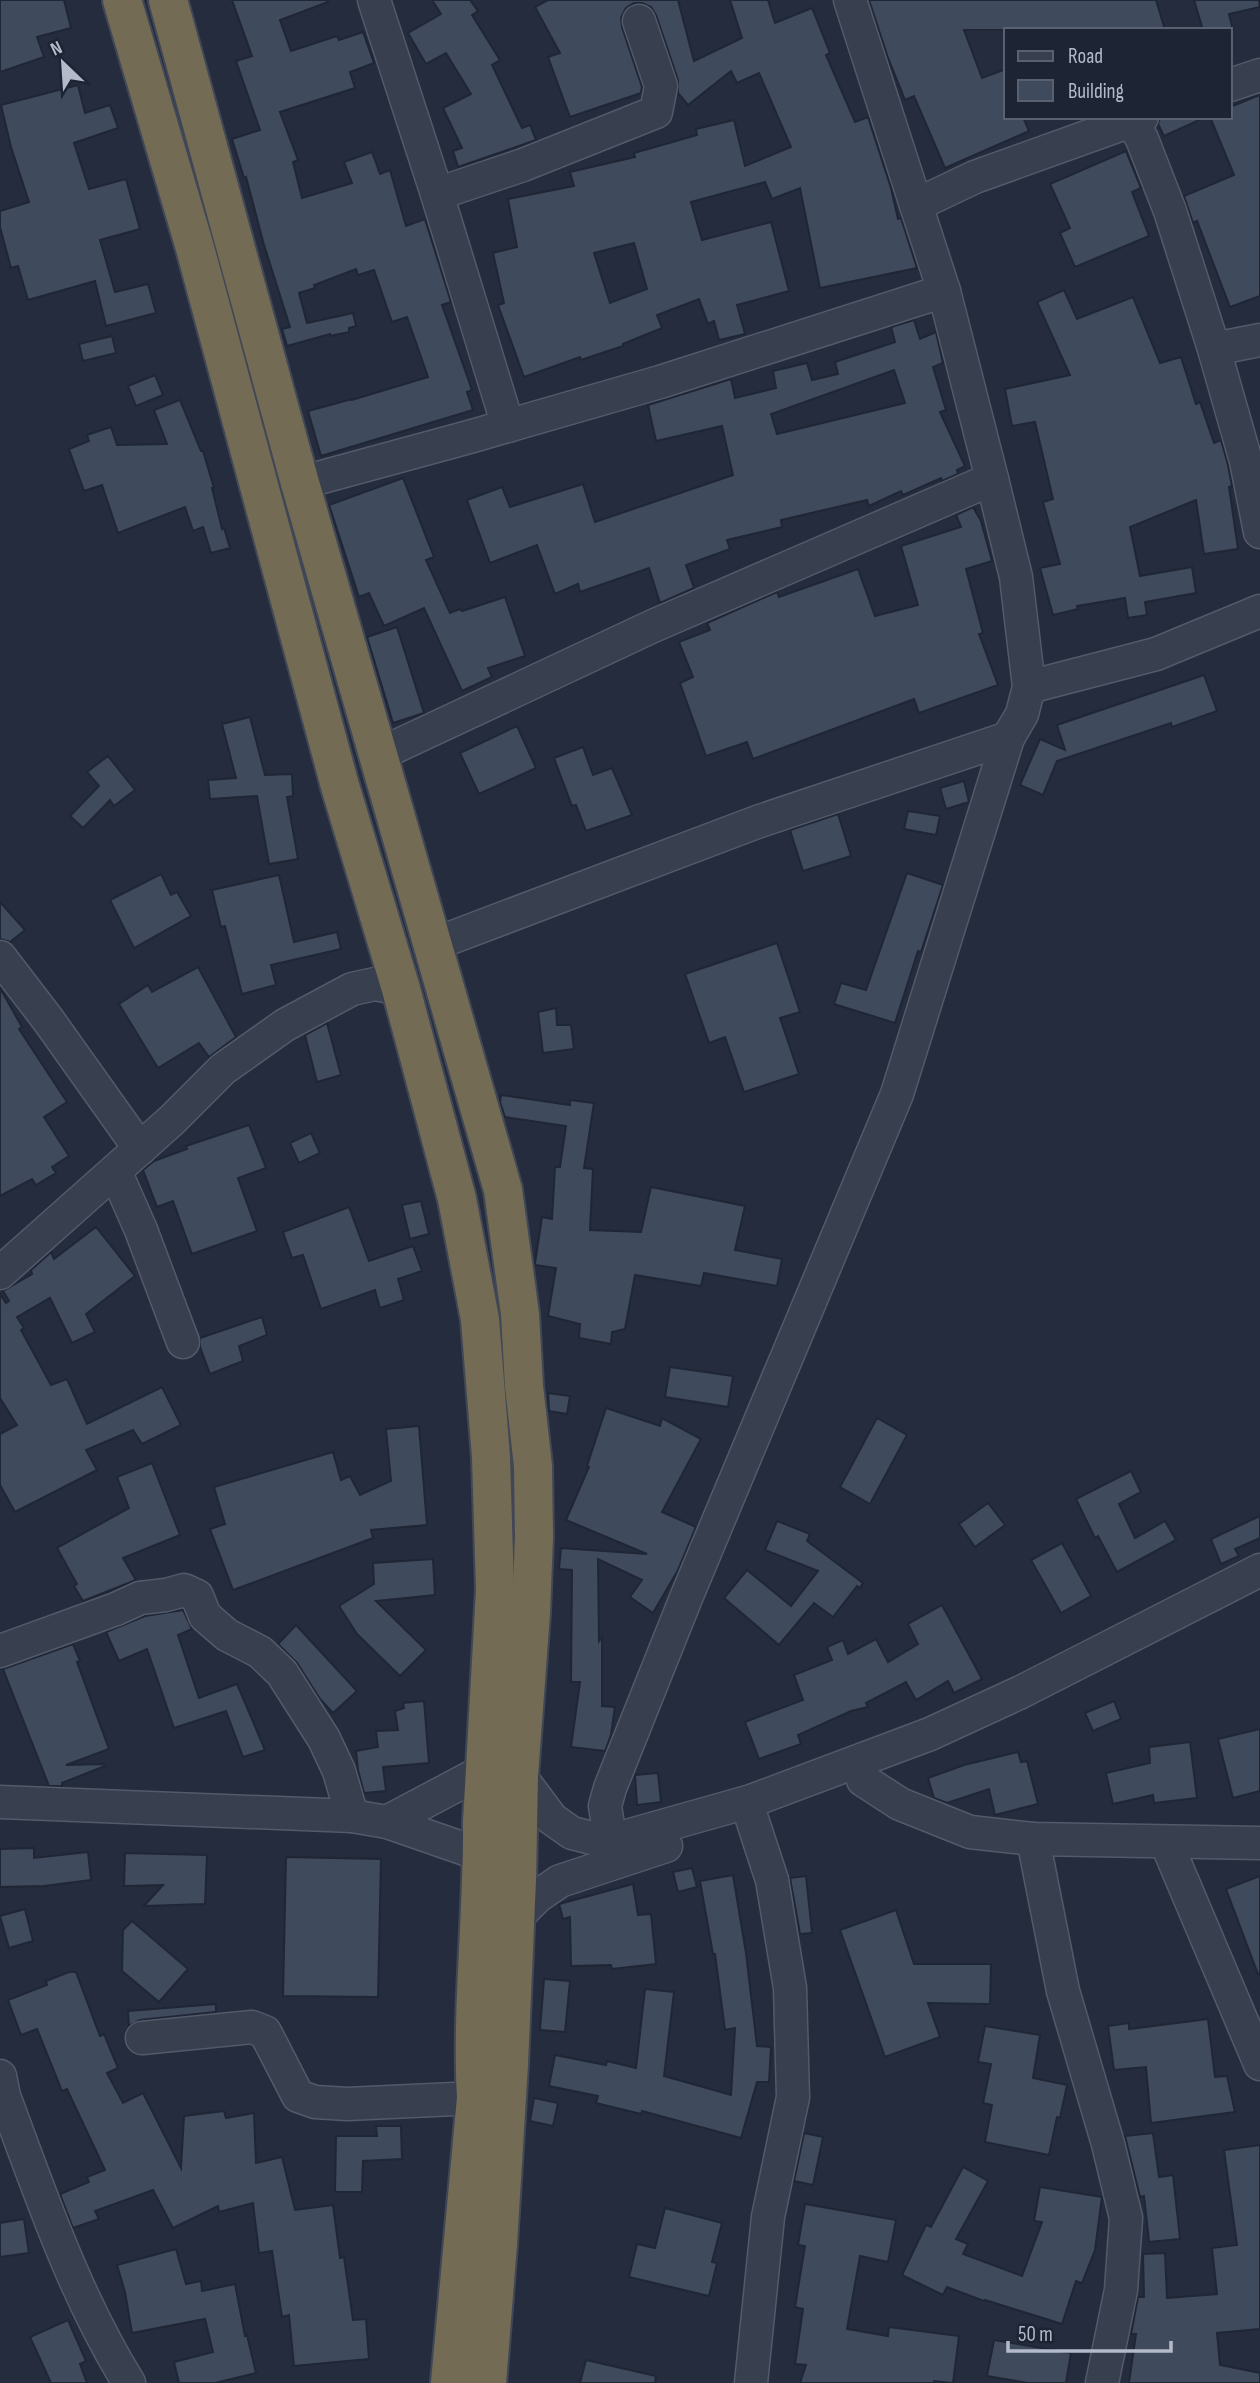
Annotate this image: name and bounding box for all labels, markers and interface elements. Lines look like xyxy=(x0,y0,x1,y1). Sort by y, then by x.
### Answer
north arrow xyxy=(28,28,98,98)
legend xyxy=(1004,28,1232,119)
text: N xyxy=(47,36,66,62)
text: Road xyxy=(1068,44,1103,69)
text: Building xyxy=(1068,79,1124,104)
scale bar xyxy=(1008,2310,1171,2354)
text: 50 m xyxy=(1018,2322,1053,2347)

